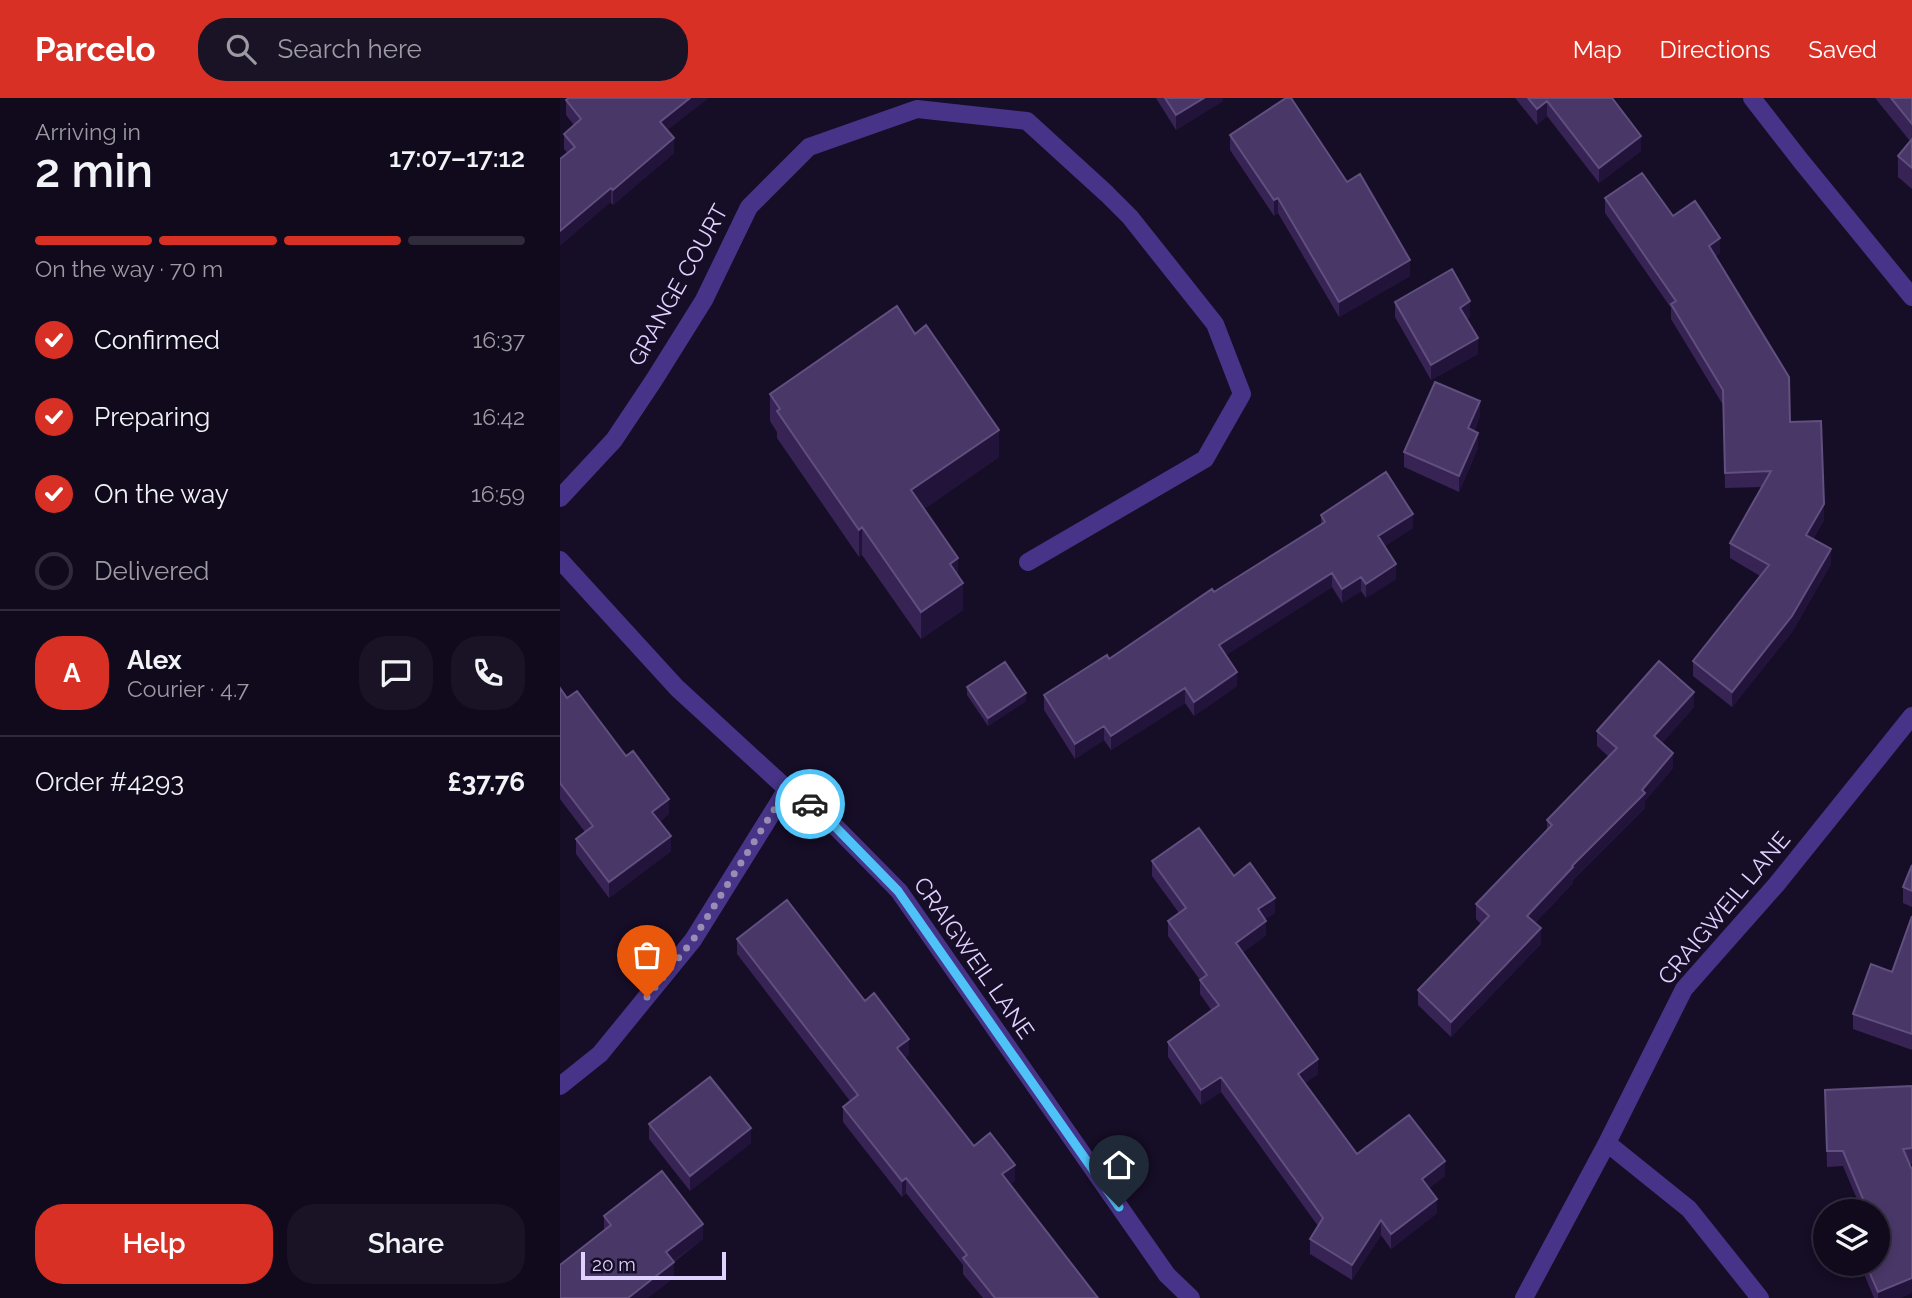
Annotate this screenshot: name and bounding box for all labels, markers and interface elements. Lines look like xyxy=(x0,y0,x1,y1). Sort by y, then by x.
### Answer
search box xyxy=(198,18,688,81)
text: Parcelo xyxy=(35,30,156,69)
icon: search xyxy=(222,30,260,68)
text: Search here xyxy=(278,34,422,64)
text: Map xyxy=(1573,35,1622,64)
text: Directions xyxy=(1660,35,1770,64)
text: Saved xyxy=(1808,35,1877,64)
text: Arriving in xyxy=(35,118,141,145)
text: 17:07–17:12 xyxy=(389,143,525,173)
text: 2 min xyxy=(35,144,153,198)
street label: GRANGE COURT xyxy=(622,199,733,370)
text: On the way · 70 m xyxy=(35,255,223,282)
icon: check xyxy=(35,321,73,359)
text: Confirmed xyxy=(94,325,220,355)
text: 16:37 xyxy=(472,326,525,353)
icon: check xyxy=(35,398,73,436)
text: Preparing xyxy=(94,402,210,432)
text: 16:42 xyxy=(472,403,525,430)
icon: check xyxy=(35,475,73,513)
text: On the way xyxy=(94,479,229,509)
text: 16:59 xyxy=(471,480,525,507)
text: Delivered xyxy=(94,556,209,586)
button: chat xyxy=(359,636,433,710)
button: phone xyxy=(451,636,525,710)
text: Alex xyxy=(127,645,182,675)
text: A xyxy=(63,658,81,688)
text: Courier · 4.7 xyxy=(127,675,249,702)
text: Order #4293 xyxy=(35,767,184,797)
text: £37.76 xyxy=(447,767,525,797)
courier xyxy=(775,769,845,839)
icon: car xyxy=(791,785,829,823)
street label: CRAIGWEIL LANE xyxy=(1652,826,1795,990)
street label: CRAIGWEIL LANE xyxy=(909,872,1040,1044)
pin xyxy=(617,925,677,997)
icon: bag xyxy=(628,936,666,974)
pin xyxy=(1089,1135,1149,1207)
icon: home xyxy=(1100,1146,1138,1184)
map controls xyxy=(1813,1199,1890,1276)
button: layers xyxy=(1813,1199,1890,1276)
button: Help xyxy=(35,1204,273,1284)
button: Share xyxy=(287,1204,525,1284)
scale bar xyxy=(581,1249,726,1281)
text: 20 m xyxy=(592,1253,636,1275)

